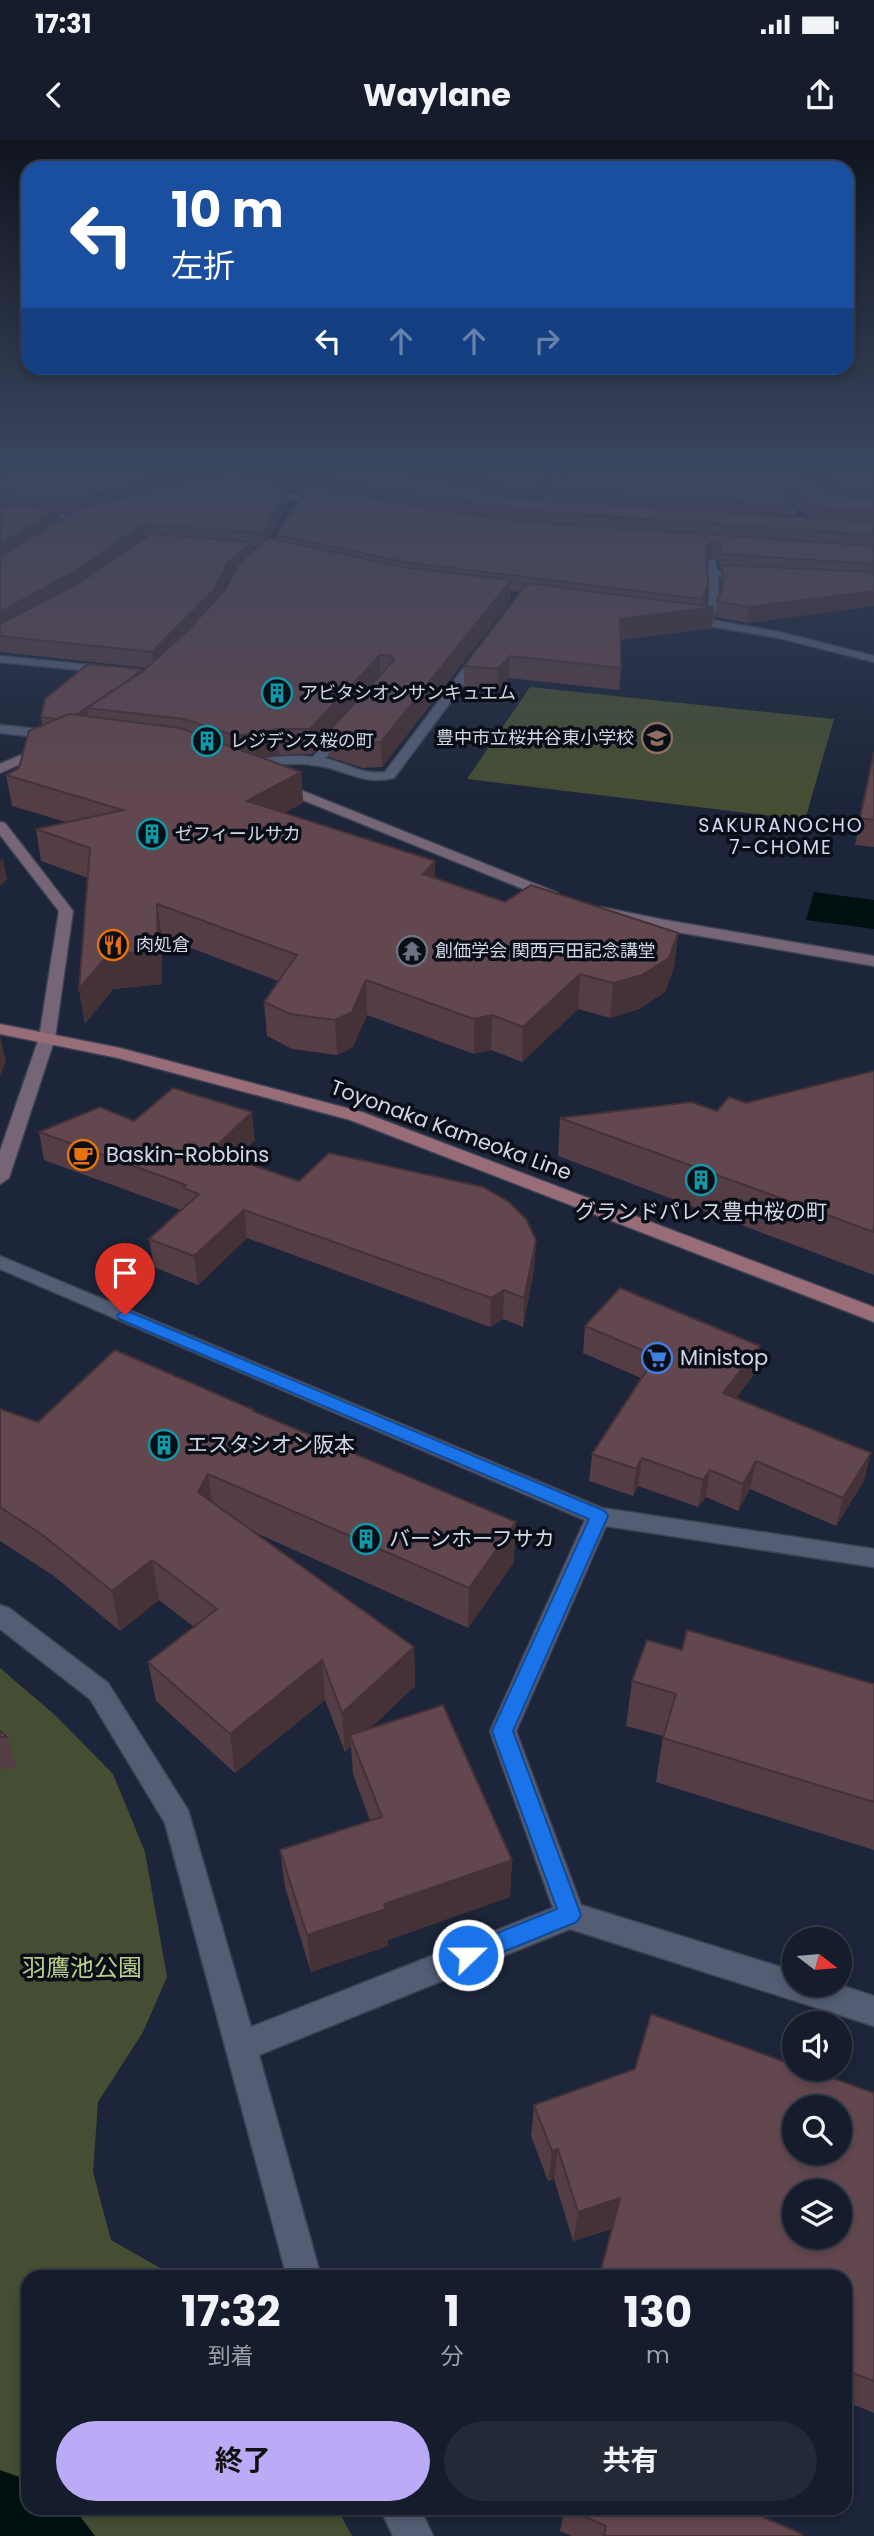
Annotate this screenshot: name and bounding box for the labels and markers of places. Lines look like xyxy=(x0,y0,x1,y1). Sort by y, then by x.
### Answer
building icon: アビタシオンサンキュエム xyxy=(260,676,294,710)
place label: アビタシオンサンキュエム xyxy=(300,680,516,705)
school or university icon: 豊中市立桜井谷東小学校 xyxy=(640,721,674,755)
building icon: レジデンス桜の町 xyxy=(190,724,224,758)
place label: 豊中市立桜井谷東小学校 xyxy=(436,725,634,750)
place label: レジデンス桜の町 xyxy=(230,728,374,753)
building icon: ゼフィールサカ xyxy=(135,817,169,851)
place label: ゼフィールサカ xyxy=(175,821,301,846)
restaurant icon: 肉処倉 xyxy=(96,928,130,962)
place label: 肉処倉 xyxy=(136,932,190,957)
temple icon: 創価学会 関西戸田記念講堂 xyxy=(395,934,429,968)
place label: 創価学会 関西戸田記念講堂 xyxy=(435,938,656,963)
cafe icon: Baskin-Robbins xyxy=(66,1138,100,1172)
place label: Baskin-Robbins xyxy=(106,1140,269,1169)
building icon: グランドパレス豊中桜の町 xyxy=(684,1163,718,1197)
place label: グランドパレス豊中桜の町 xyxy=(575,1197,827,1226)
pin xyxy=(95,1243,155,1315)
supermarket icon: Ministop xyxy=(640,1341,674,1375)
place label: Ministop xyxy=(680,1343,768,1372)
building icon: エスタシオン阪本 xyxy=(147,1428,181,1462)
place label: エスタシオン阪本 xyxy=(187,1430,355,1459)
building icon: バーンホーフサカ xyxy=(349,1522,383,1556)
place label: バーンホーフサカ xyxy=(389,1524,555,1553)

